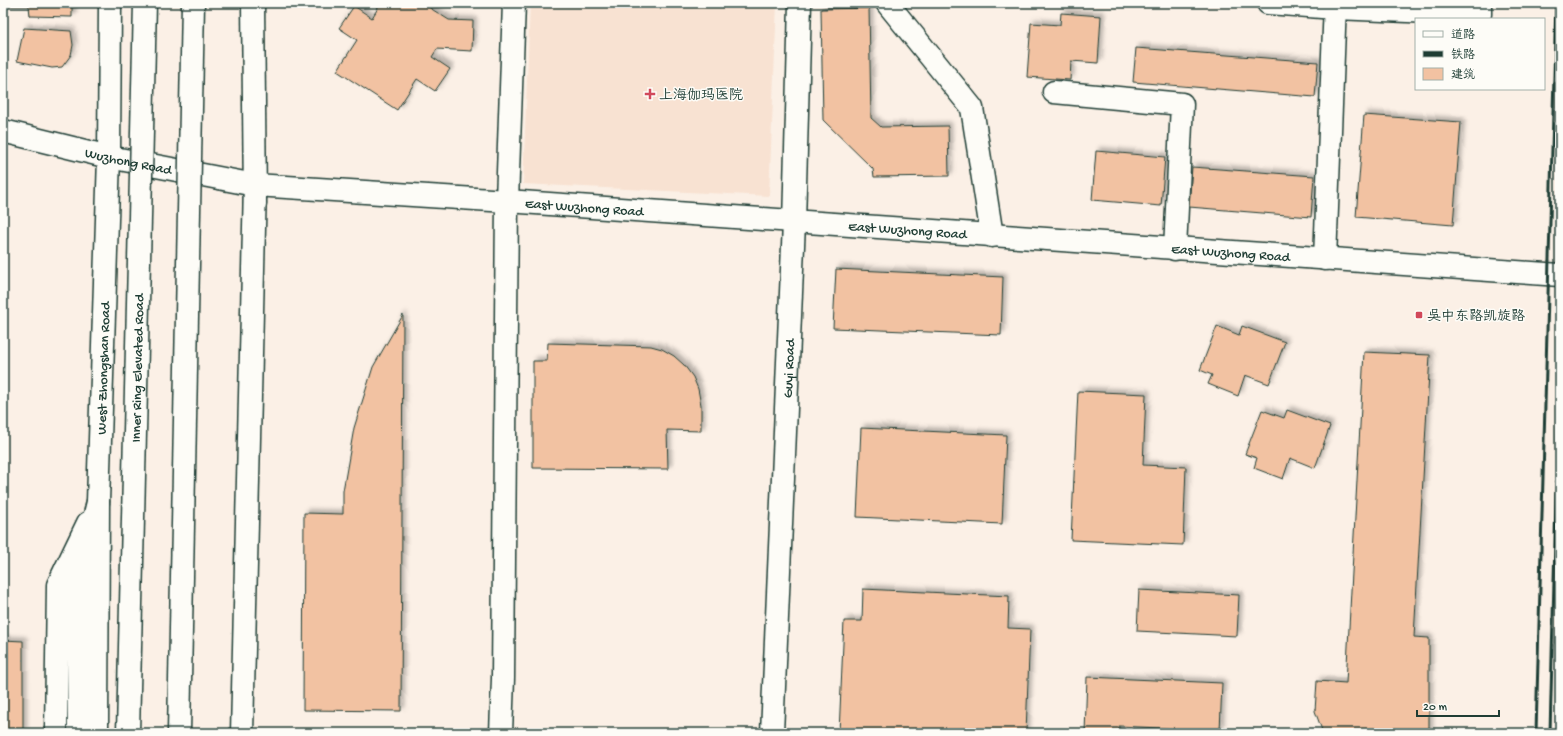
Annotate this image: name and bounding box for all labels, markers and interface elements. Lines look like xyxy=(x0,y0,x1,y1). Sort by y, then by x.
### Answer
legend xyxy=(1415,18,1545,90)
text: 道路 xyxy=(1451,28,1475,43)
text: 铁路 xyxy=(1451,48,1475,63)
text: 建筑 xyxy=(1451,68,1475,83)
place label: 上海伽玛医院 xyxy=(659,87,743,105)
marker: 上海伽玛医院 xyxy=(644,88,656,100)
street label: Wuzhong Road xyxy=(83,145,175,180)
street label: East Wuzhong Road xyxy=(524,196,646,222)
street label: East Wuzhong Road xyxy=(847,219,969,244)
street label: East Wuzhong Road xyxy=(1171,242,1292,267)
street label: Inner Ring Elevated Road xyxy=(129,292,149,443)
street label: West Zhongshan Road xyxy=(94,300,115,435)
place label: 吴中东路凯旋路 xyxy=(1427,308,1525,326)
marker: 吴中东路凯旋路 xyxy=(1414,310,1424,320)
street label: Guyi Road xyxy=(780,337,800,398)
scale bar xyxy=(1417,692,1499,718)
text: 20 m xyxy=(1423,701,1448,715)

